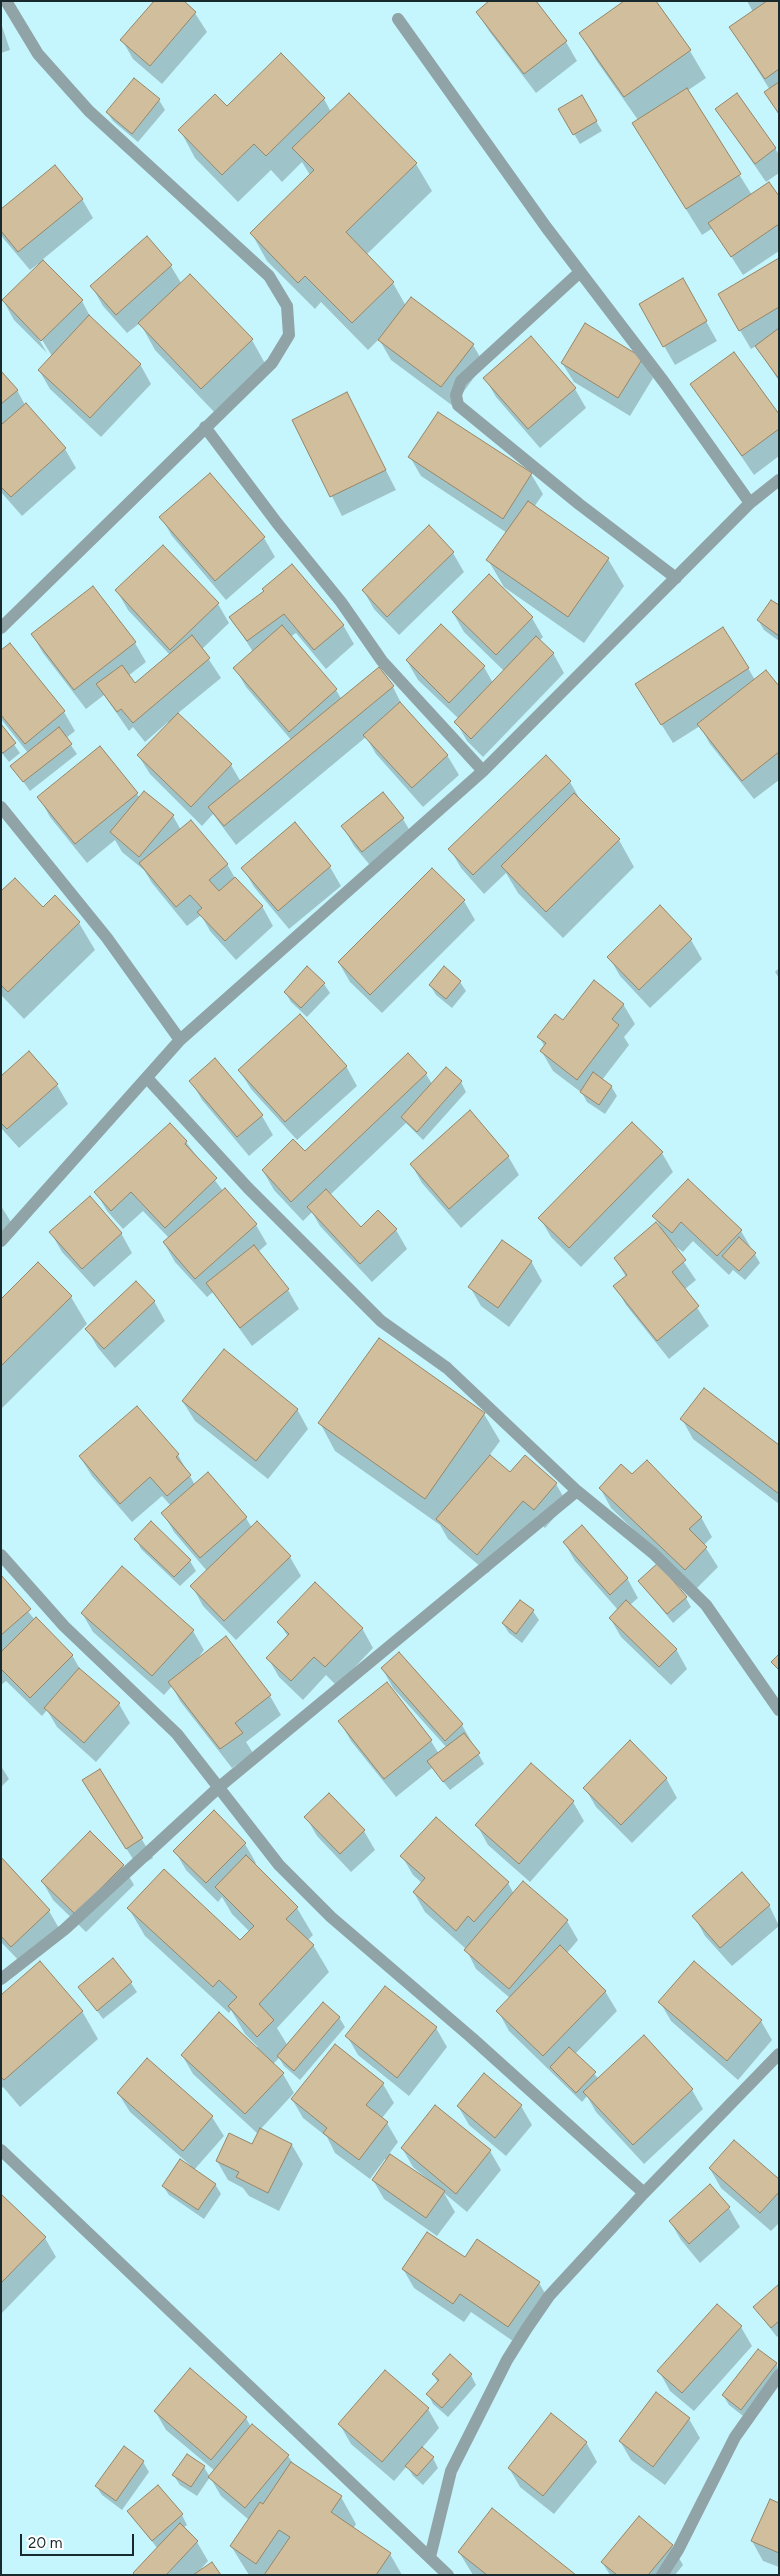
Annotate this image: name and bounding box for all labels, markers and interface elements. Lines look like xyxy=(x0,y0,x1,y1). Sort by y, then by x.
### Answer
scale bar xyxy=(22,2524,136,2556)
text: 20 m xyxy=(28,2534,62,2552)

